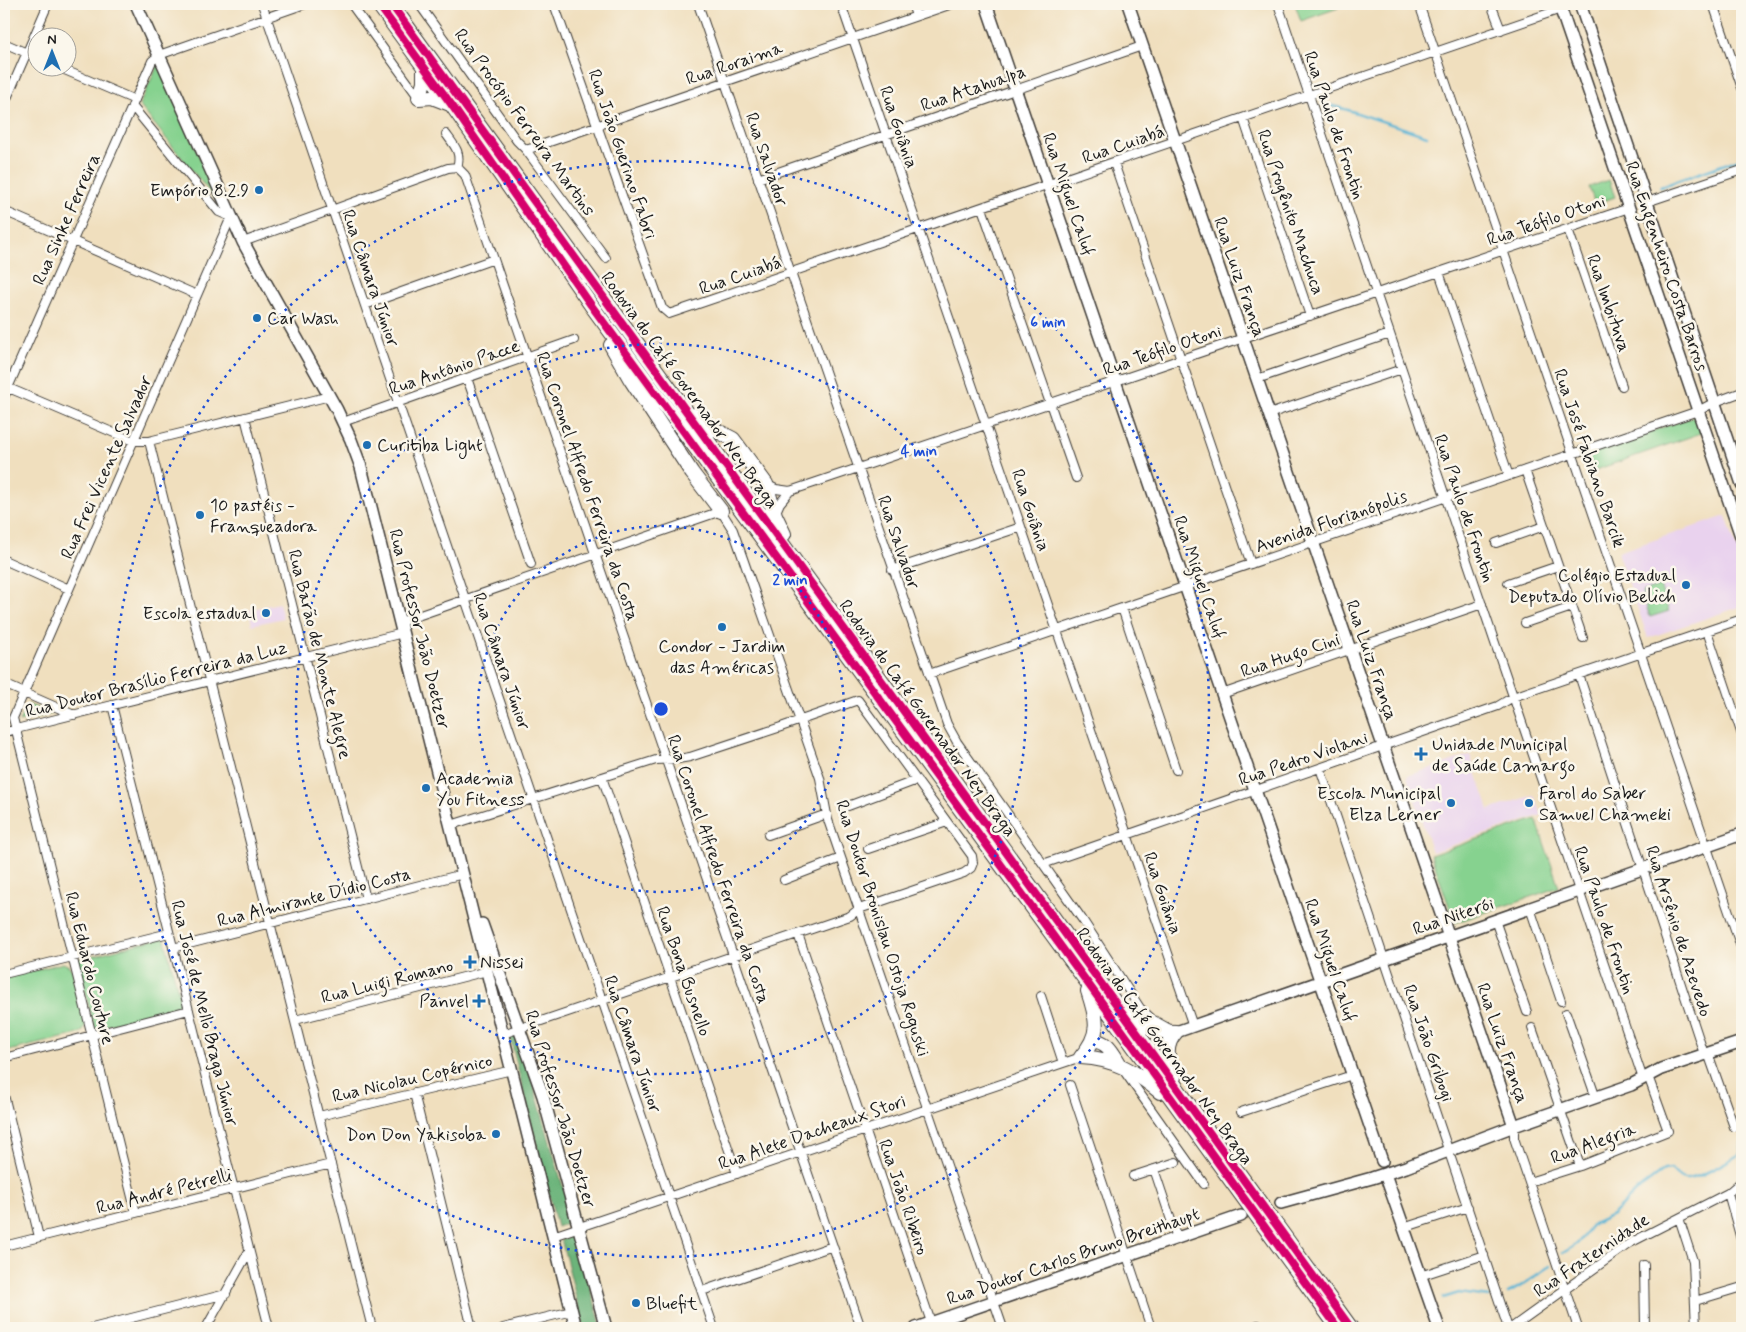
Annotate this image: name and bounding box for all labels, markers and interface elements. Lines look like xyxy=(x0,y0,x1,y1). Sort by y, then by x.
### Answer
street label: Rua Procópio Ferreira Martins xyxy=(448,24,600,221)
north arrow xyxy=(28,28,78,78)
text: N xyxy=(47,31,57,49)
street label: Rua Roraima xyxy=(683,36,786,92)
street label: Rua Paulo de Frontin xyxy=(1297,48,1371,202)
street label: Rua Atahualpa xyxy=(917,60,1029,118)
street label: Rua João Guerino Fabri xyxy=(582,66,662,242)
street label: Rua Goiânia xyxy=(873,83,923,172)
street label: Rua Salvador xyxy=(739,109,793,210)
street label: Rua Cuiabá xyxy=(1079,120,1168,170)
street label: Rua Progênito Machuca xyxy=(1251,127,1330,298)
street label: Rua Miguel Caluf xyxy=(1034,130,1100,260)
street label: Rua Sinke Ferreira xyxy=(27,150,107,289)
street label: Rua Engenheiro Costa Barros xyxy=(1617,158,1713,375)
place label: Empório 8.2.9 xyxy=(150,179,249,203)
marker: Empório 8.2.9 xyxy=(253,184,265,196)
street label: Rua Teófilo Otoni xyxy=(1484,189,1609,252)
street label: Rua Câmara Júnior xyxy=(335,207,405,351)
street label: Rua Luiz França xyxy=(1207,214,1271,341)
street label: Rua Cuiabá xyxy=(696,251,785,301)
street label: Rua Imbituva xyxy=(1580,251,1636,355)
street label: Rodovia do Café Governador Ney Braga xyxy=(594,267,783,515)
place label: Car Wash xyxy=(267,307,339,331)
marker: Car Wash xyxy=(251,312,263,324)
text: 6 min xyxy=(1030,313,1066,333)
street label: Rua Teófilo Otoni xyxy=(1100,319,1225,382)
street label: Rua Antônio Pacce xyxy=(386,334,523,402)
street label: Rua Coronel Alfredo Ferreira da Costa xyxy=(530,349,644,624)
street label: Rua José Fabiano Barcik xyxy=(1547,366,1631,551)
street label: Rua Frei Vicente Salvador xyxy=(55,371,159,563)
street label: Rua Paulo de Frontin xyxy=(1427,431,1501,585)
place label: Curitiba Light xyxy=(377,434,483,459)
marker: Curitiba Light xyxy=(361,439,373,451)
text: 4 min xyxy=(901,442,937,462)
street label: Rua Goiânia xyxy=(1005,466,1055,555)
street label: Avenida Florianópolis xyxy=(1252,485,1411,559)
street label: Rua Salvador xyxy=(871,492,925,593)
place label: 10 pastéis - Franqueadora xyxy=(210,494,317,539)
marker: 10 pastéis - Franqueadora xyxy=(194,509,206,521)
street label: Rua Miguel Caluf xyxy=(1165,513,1231,643)
street label: Rua Professor João Doetzer xyxy=(383,527,456,732)
street label: Rua Barão de Monte Alegre xyxy=(279,547,357,762)
place label: Colégio Estadual Deputado Olívio Belich xyxy=(1508,564,1676,609)
text: 2 min xyxy=(772,571,808,591)
marker: Colégio Estadual Deputado Olívio Belich xyxy=(1680,579,1692,591)
street label: Rua Câmara Júnior xyxy=(466,590,536,734)
street label: Rodovia do Café Governador Ney Braga xyxy=(832,595,1021,843)
street label: Rua Luiz França xyxy=(1339,597,1403,724)
place label: Escola estadual xyxy=(143,602,256,626)
marker: Escola estadual xyxy=(260,607,272,619)
marker: Condor - Jardim das Américas xyxy=(716,621,728,633)
street label: Rua Hugo Cini xyxy=(1237,628,1344,686)
place label: Condor - Jardim das Américas xyxy=(658,635,786,680)
street label: Rua Doutor Brasílio Ferreira da Luz xyxy=(23,636,290,724)
centre of rings xyxy=(652,700,670,718)
street label: Rua Pedro Violani xyxy=(1235,726,1371,792)
street label: Rua Coronel Alfredo Ferreira da Costa xyxy=(661,732,775,1007)
place label: Unidade Municipal de Saúde Camargo xyxy=(1432,733,1575,780)
marker: Unidade Municipal de Saúde Camargo xyxy=(1414,747,1428,761)
place label: Academia You Fitness xyxy=(436,767,525,812)
marker: Academia You Fitness xyxy=(420,782,432,794)
place label: Escola Municipal Elza Lerner xyxy=(1317,782,1442,827)
place label: Farol do Saber Samuel Chameki xyxy=(1539,782,1671,827)
street label: Rua Doutor Bronislau Ostoja Roguski xyxy=(828,797,935,1060)
marker: Escola Municipal Elza Lerner xyxy=(1445,797,1457,809)
marker: Farol do Saber Samuel Chameki xyxy=(1523,797,1535,809)
street label: Rua Paulo de Frontin xyxy=(1567,843,1641,997)
street label: Rua Arsênio de Azevedo xyxy=(1639,843,1717,1020)
street label: Rua Goiânia xyxy=(1137,849,1187,938)
street label: Rua Almirante Dídio Costa xyxy=(215,862,414,934)
street label: Rua Eduardo Couture xyxy=(58,889,120,1047)
street label: Rua Niterói xyxy=(1410,892,1497,942)
street label: Rua Miguel Caluf xyxy=(1296,896,1362,1026)
street label: Rua José de Mello Braga Júnior xyxy=(164,898,244,1129)
street label: Rua Bona Busnello xyxy=(650,903,717,1040)
street label: Rodovia do Café Governador Ney Braga xyxy=(1069,923,1258,1171)
place label: Nissei xyxy=(480,951,524,975)
street label: Rua Luigi Romano xyxy=(319,954,456,1012)
marker: Nissei xyxy=(464,956,476,968)
street label: Rua Câmara Júnior xyxy=(597,973,667,1117)
street label: Rua Luiz França xyxy=(1470,980,1534,1107)
street label: Rua João Gribogi xyxy=(1397,981,1459,1105)
place label: Panvel xyxy=(419,990,469,1014)
marker: Panvel xyxy=(473,995,485,1007)
street label: Rua Professor João Doetzer xyxy=(519,1008,602,1211)
street label: Rua Nicolau Copérnico xyxy=(330,1049,495,1109)
street label: Rua Alete Dacheaux Stori xyxy=(715,1090,909,1176)
street label: Rua Alegria xyxy=(1547,1117,1640,1172)
place label: Don Don Yakisoba xyxy=(346,1123,486,1147)
marker: Don Don Yakisoba xyxy=(490,1128,502,1140)
street label: Rua João Ribeiro xyxy=(872,1136,934,1258)
street label: Rua André Petrelli xyxy=(94,1163,235,1220)
street label: Rua Doutor Carlos Bruno Breithaupt xyxy=(944,1202,1203,1312)
street label: Rua Fraternidade xyxy=(1529,1208,1654,1303)
place label: Bluefit xyxy=(646,1292,698,1316)
marker: Bluefit xyxy=(630,1297,642,1309)

